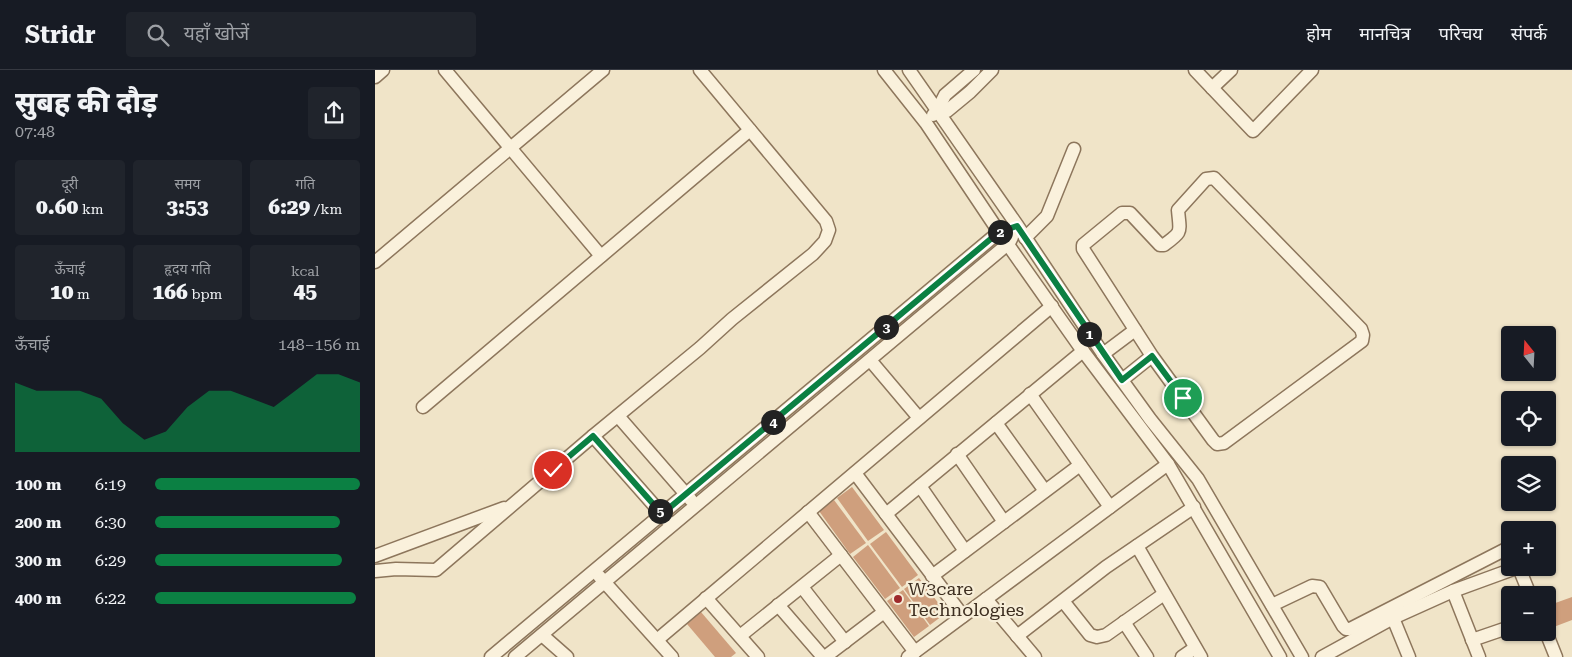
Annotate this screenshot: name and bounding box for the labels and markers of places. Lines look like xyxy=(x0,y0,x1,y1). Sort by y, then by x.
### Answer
pin: 2 xyxy=(987,220,1013,244)
pin: 3 xyxy=(873,314,899,340)
pin: 1 xyxy=(1077,322,1101,346)
pin xyxy=(1162,377,1204,419)
pin: 4 xyxy=(761,410,785,434)
pin xyxy=(532,449,574,491)
pin: 5 xyxy=(647,498,673,524)
place label: W3care Technologies xyxy=(908,578,1024,620)
marker: W3care Technologies xyxy=(892,593,904,605)

